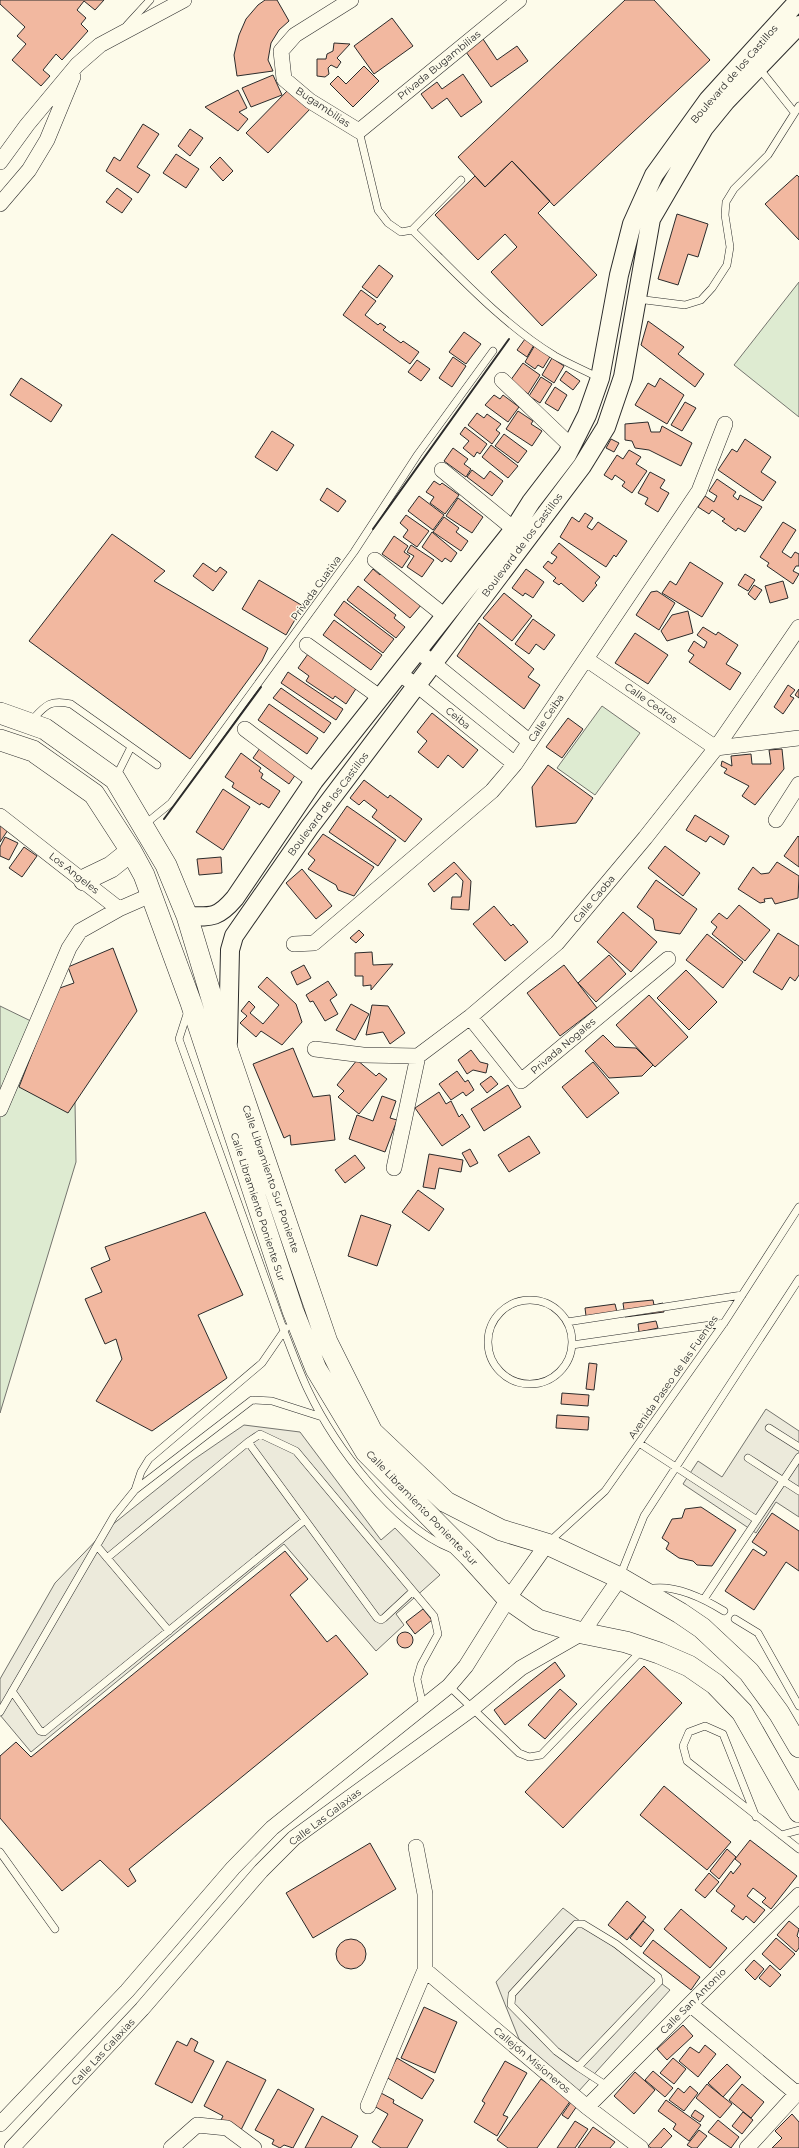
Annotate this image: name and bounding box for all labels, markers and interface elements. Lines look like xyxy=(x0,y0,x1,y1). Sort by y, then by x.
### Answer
street label: Boulevard de los Castillos xyxy=(688,22,780,126)
street label: Privada Bugambilias xyxy=(395,27,483,103)
street label: Bugambilias xyxy=(293,84,353,130)
street label: Boulevard de los Castillos xyxy=(479,490,565,599)
street label: Privada Cuativa xyxy=(288,553,344,623)
street label: Calle Cedros xyxy=(622,680,680,726)
street label: Calle Ceiba xyxy=(525,691,567,745)
street label: Ceiba xyxy=(443,704,473,732)
street label: Boulevard de los Castillos xyxy=(285,749,371,858)
street label: Los Angeles xyxy=(46,849,102,897)
street label: Calle Caoba xyxy=(570,872,618,926)
street label: Privada Nogales xyxy=(528,1015,598,1077)
street label: Calle Libramiento Sur Poniente xyxy=(240,1103,302,1255)
street label: Calle Libramiento Poniente Sur xyxy=(228,1131,288,1283)
street label: Avenida Paseo de las Fuentes xyxy=(625,1313,721,1441)
street label: Calle Libramiento Poniente Sur xyxy=(363,1447,481,1569)
street label: Calle Las Galaxias xyxy=(286,1785,364,1848)
street label: Calle San Antonio xyxy=(657,1965,729,2037)
street label: Calle Las Galaxias xyxy=(68,2016,138,2088)
street label: Callejón Misioneros xyxy=(491,2024,573,2096)

